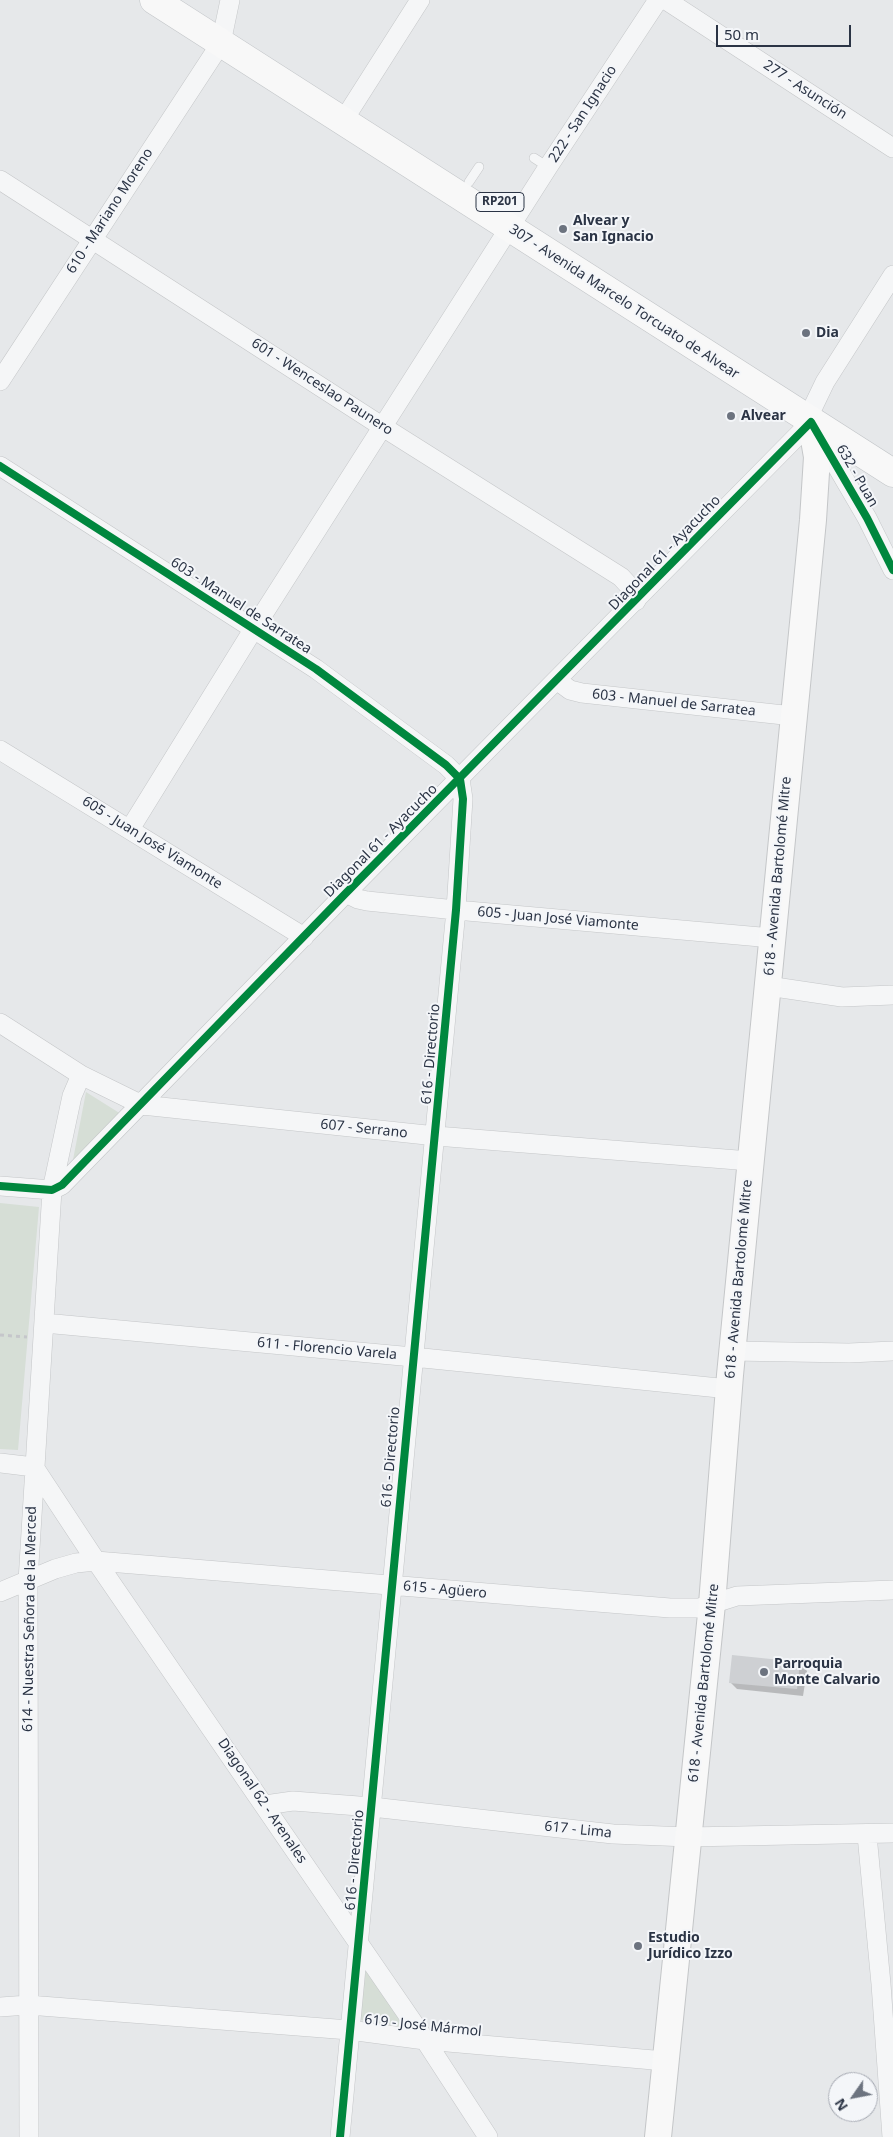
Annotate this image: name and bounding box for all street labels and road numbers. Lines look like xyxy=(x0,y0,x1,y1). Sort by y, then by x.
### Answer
street label: 277 - Asunción xyxy=(760,57,850,123)
street label: 222 - San Ignacio xyxy=(545,62,621,166)
street label: 610 - Mariano Moreno xyxy=(63,145,157,277)
road number: RP201 xyxy=(476,192,524,212)
street label: 307 - Avenida Marcelo Torcuato de Alvear xyxy=(506,221,742,383)
street label: 601 - Wenceslao Paunero xyxy=(248,335,396,439)
street label: 632 - Puan xyxy=(832,442,882,510)
street label: Diagonal 61 - Ayacucho xyxy=(606,492,724,614)
street label: 603 - Manuel de Sarratea xyxy=(167,554,315,658)
street label: 603 - Manuel de Sarratea xyxy=(591,686,757,720)
street label: 618 - Avenida Bartolomé Mitre xyxy=(761,776,795,976)
street label: Diagonal 61 - Ayacucho xyxy=(321,781,441,901)
street label: 605 - Juan José Viamonte xyxy=(79,793,225,893)
street label: 605 - Juan José Viamonte xyxy=(477,904,639,934)
street label: 616 - Directorio xyxy=(418,1003,444,1105)
street label: 607 - Serrano xyxy=(320,1116,408,1142)
street label: 618 - Avenida Bartolomé Mitre xyxy=(722,1179,756,1379)
street label: 611 - Florencio Varela xyxy=(256,1335,398,1363)
street label: 616 - Directorio xyxy=(378,1406,404,1508)
street label: 614 - Nuestra Señora de la Merced xyxy=(20,1506,40,1732)
street label: 615 - Agüero xyxy=(402,1578,488,1602)
street label: 618 - Avenida Bartolomé Mitre xyxy=(685,1583,723,1783)
street label: Diagonal 62 - Arenales xyxy=(214,1735,310,1867)
street label: 616 - Directorio xyxy=(342,1809,368,1911)
street label: 617 - Lima xyxy=(543,1818,613,1842)
street label: 619 - José Mármol xyxy=(364,2011,482,2041)

